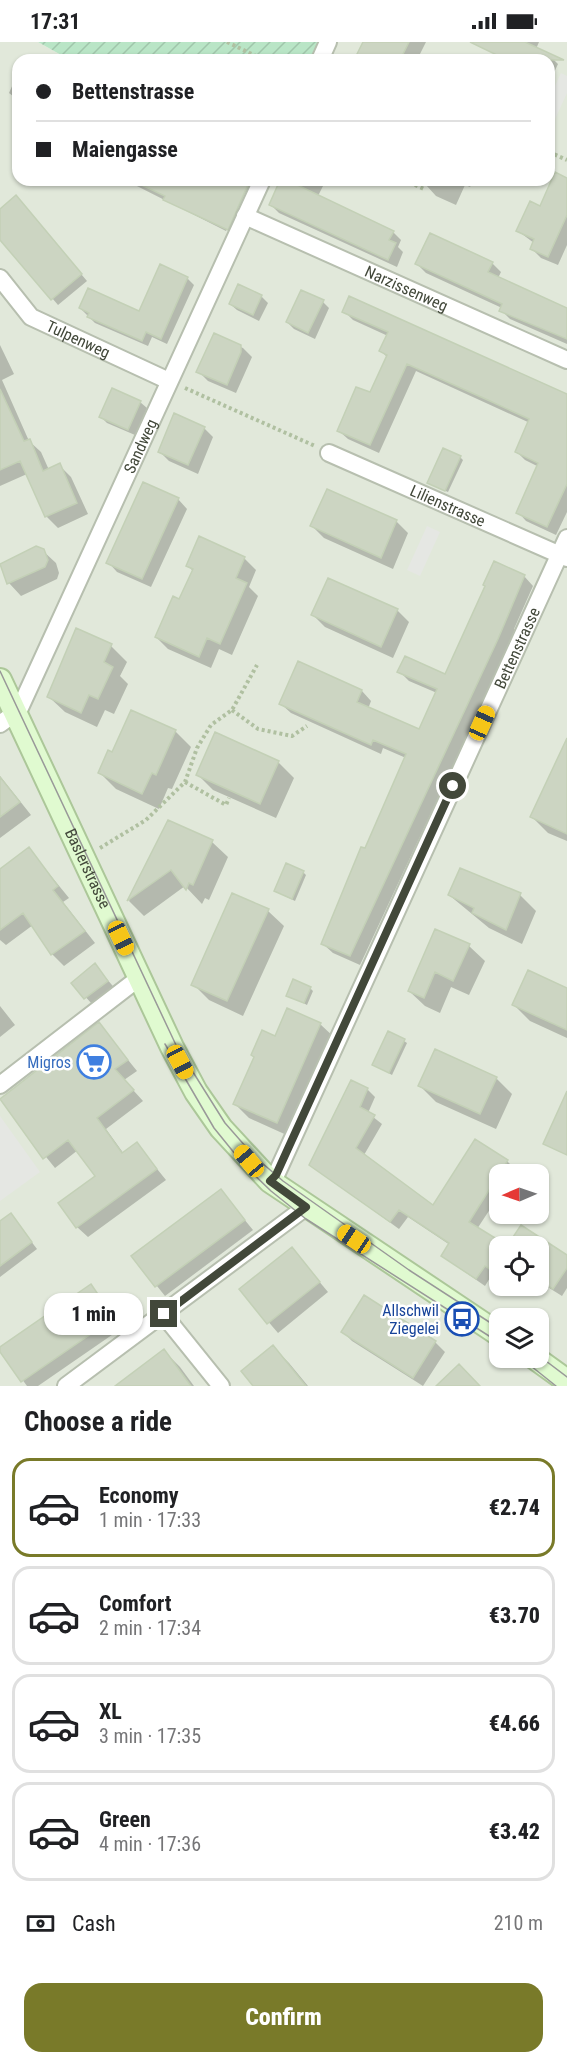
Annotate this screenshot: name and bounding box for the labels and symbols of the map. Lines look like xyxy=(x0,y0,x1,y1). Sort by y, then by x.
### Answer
street label: Narzissenweg xyxy=(362,261,451,315)
street label: Tulpenweg xyxy=(44,316,113,362)
street label: Sandweg xyxy=(119,416,161,476)
street label: Lilienstrasse xyxy=(407,481,488,530)
street label: Bettenstrasse xyxy=(490,604,544,692)
car xyxy=(466,703,498,743)
route start xyxy=(439,772,466,799)
street label: Baslerstrasse xyxy=(61,825,115,911)
car xyxy=(105,918,137,958)
car xyxy=(164,1042,196,1082)
supermarket icon: Migros xyxy=(76,1044,112,1080)
place label: Migros xyxy=(27,1053,71,1072)
car xyxy=(231,1141,267,1181)
north arrow xyxy=(489,1164,549,1224)
car xyxy=(334,1221,374,1257)
callout: 1 min xyxy=(44,1293,143,1335)
route end xyxy=(150,1300,177,1327)
place label: Allschwil Ziegelei xyxy=(382,1301,439,1338)
bus stop icon: Allschwil Ziegelei xyxy=(444,1301,480,1337)

